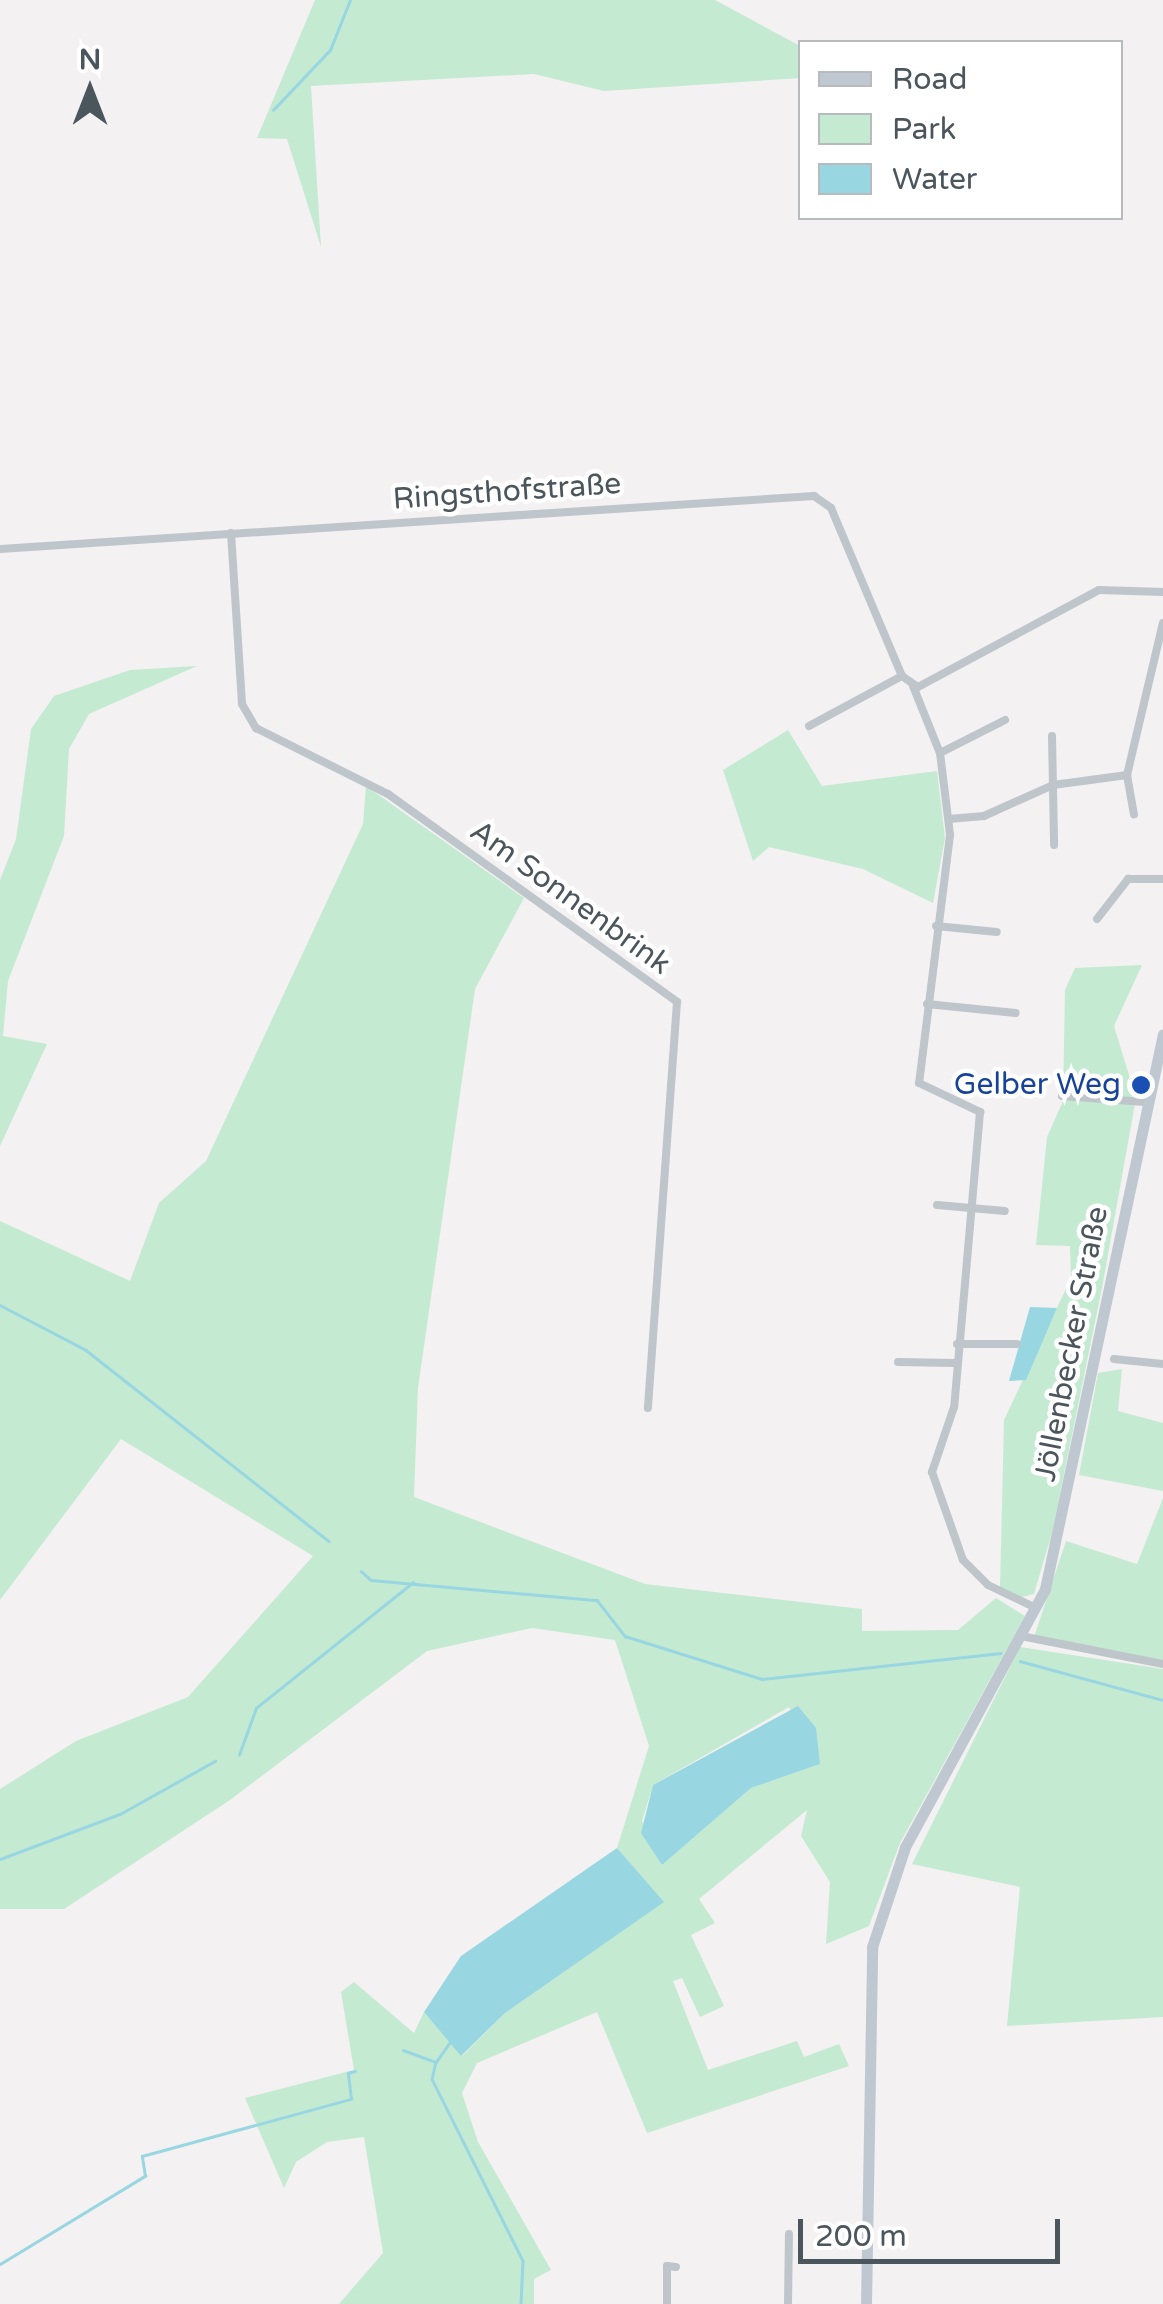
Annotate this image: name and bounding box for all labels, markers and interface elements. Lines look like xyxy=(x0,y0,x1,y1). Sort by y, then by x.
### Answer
north arrow xyxy=(40,40,140,140)
legend xyxy=(798,40,1123,220)
text: N xyxy=(79,43,101,77)
text: Road xyxy=(892,61,967,98)
text: Park xyxy=(892,111,956,148)
text: Water xyxy=(892,161,977,198)
street label: Ringsthofstraße xyxy=(392,466,622,518)
street label: Am Sonnenbrink xyxy=(463,813,677,983)
place label: Gelber Weg xyxy=(954,1067,1121,1103)
marker: Gelber Weg xyxy=(1130,1074,1152,1096)
street label: Jöllenbecker Straße xyxy=(1028,1203,1116,1485)
scale bar xyxy=(803,2199,1066,2261)
text: 200 m xyxy=(815,2218,907,2255)

